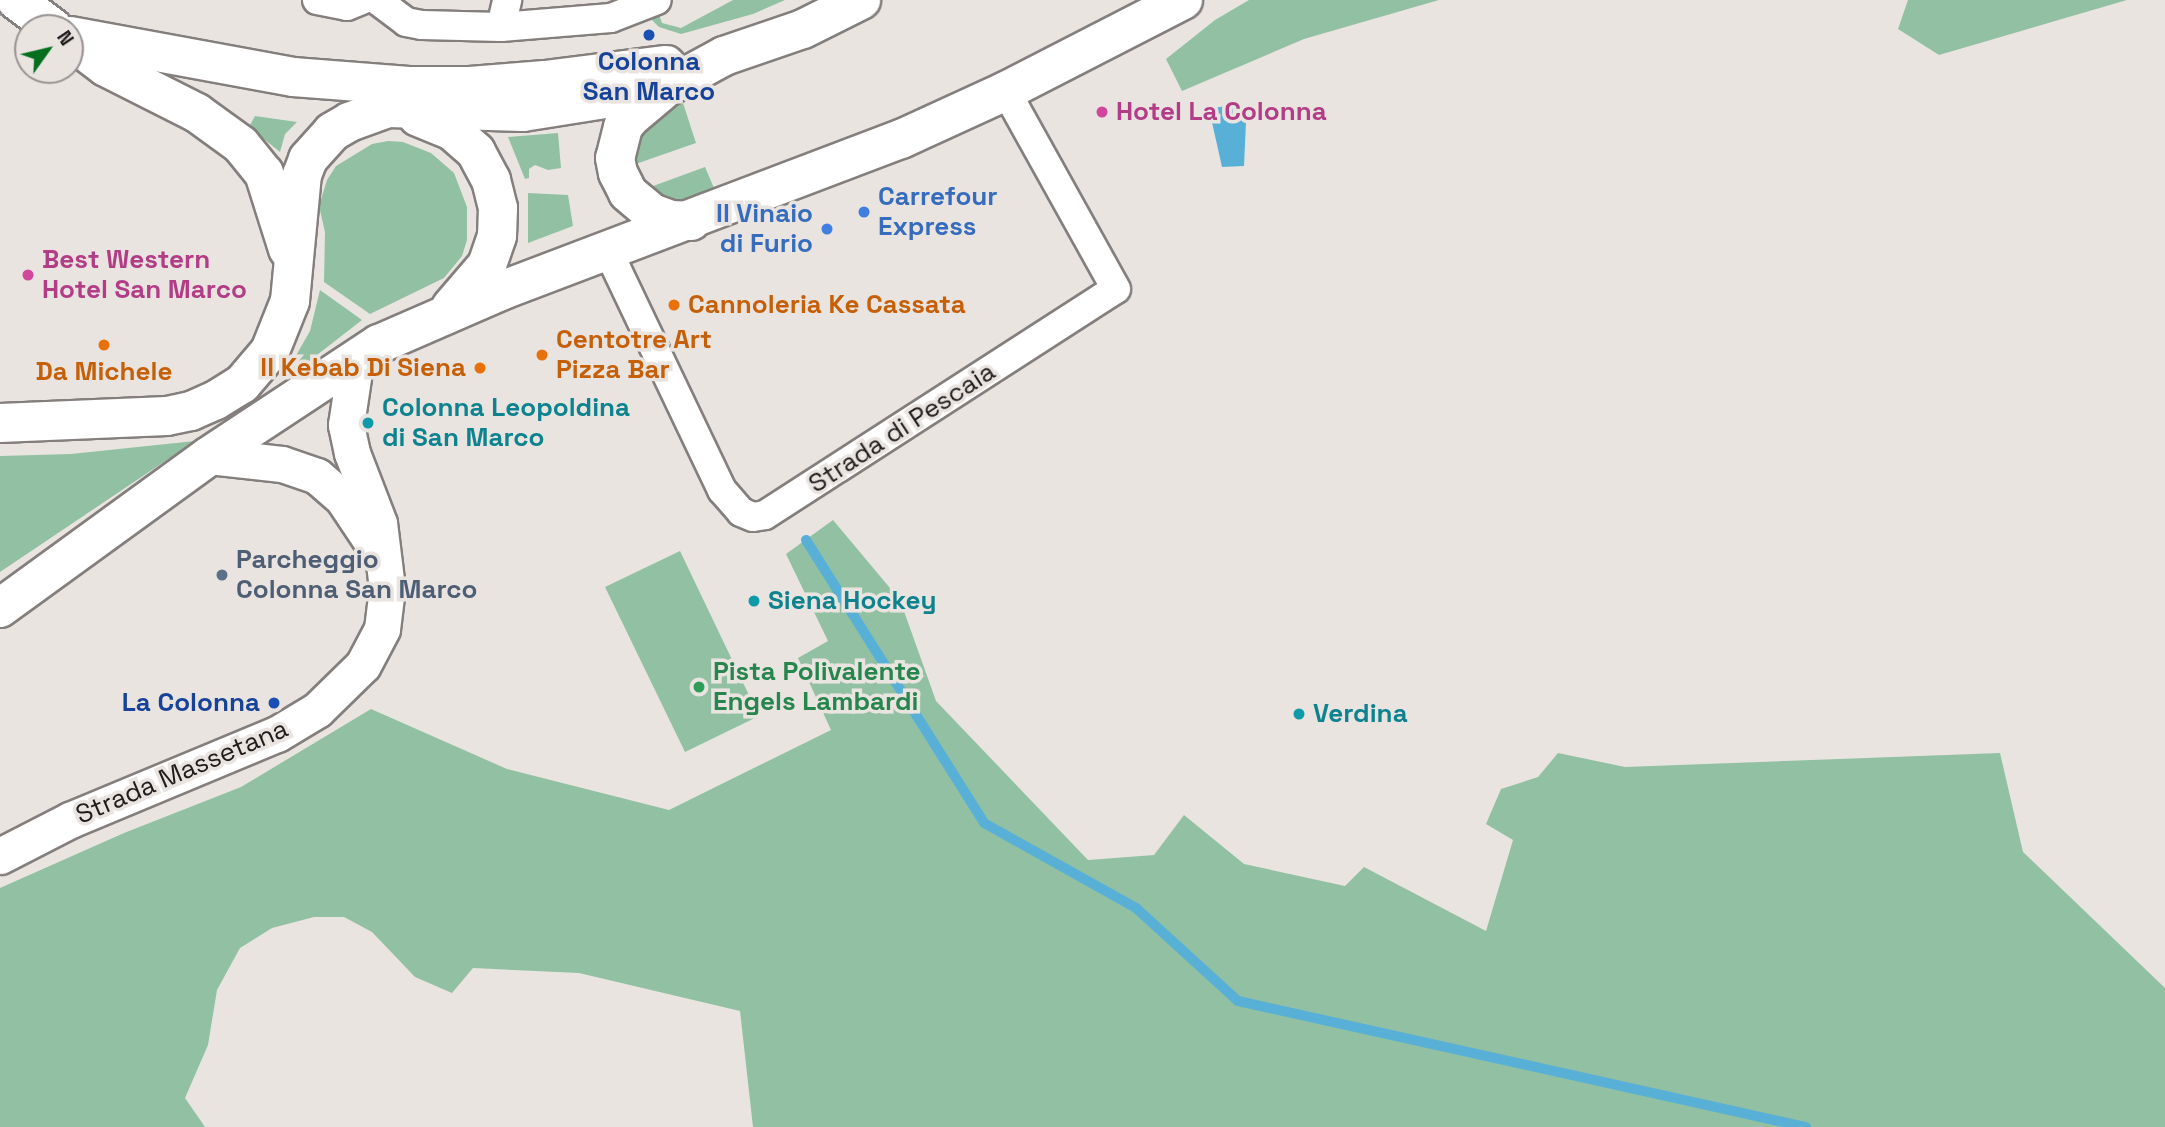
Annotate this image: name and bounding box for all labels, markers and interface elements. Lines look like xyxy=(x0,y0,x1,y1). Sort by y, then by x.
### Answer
north arrow xyxy=(14,14,84,84)
text: N xyxy=(51,26,79,50)
marker: Colonna San Marco xyxy=(641,27,657,43)
place label: Colonna San Marco xyxy=(583,46,715,108)
place label: Hotel La Colonna xyxy=(1116,96,1327,128)
marker: Hotel La Colonna xyxy=(1094,104,1110,120)
place label: Carrefour Express xyxy=(878,181,998,242)
place label: Il Vinaio di Furio xyxy=(716,198,813,260)
marker: Carrefour Express xyxy=(856,204,872,220)
marker: Il Vinaio di Furio xyxy=(819,221,835,237)
place label: Best Western Hotel San Marco xyxy=(42,244,247,306)
marker: Best Western Hotel San Marco xyxy=(20,267,36,283)
place label: Cannoleria Ke Cassata xyxy=(688,289,966,321)
marker: Cannoleria Ke Cassata xyxy=(666,297,682,313)
place label: Centotre Art Pizza Bar xyxy=(556,324,712,386)
marker: Da Michele xyxy=(96,337,112,353)
marker: Centotre Art Pizza Bar xyxy=(534,347,550,363)
place label: Il Kebab Di Siena xyxy=(260,352,466,384)
place label: Da Michele xyxy=(36,356,172,388)
street label: Strada di Pescaia xyxy=(803,356,1001,500)
marker: Il Kebab Di Siena xyxy=(472,360,488,376)
place label: Colonna Leopoldina di San Marco xyxy=(382,392,630,453)
marker: Colonna Leopoldina di San Marco xyxy=(360,415,376,431)
place label: Parcheggio Colonna San Marco xyxy=(236,544,477,606)
marker: Parcheggio Colonna San Marco xyxy=(214,567,230,583)
place label: Siena Hockey xyxy=(768,585,936,617)
marker: Siena Hockey xyxy=(746,593,762,609)
place label: Pista Polivalente Engels Lambardi xyxy=(713,656,921,718)
marker: Pista Polivalente Engels Lambardi xyxy=(691,679,707,695)
place label: La Colonna xyxy=(122,687,260,719)
marker: La Colonna xyxy=(266,695,282,711)
place label: Verdina xyxy=(1313,698,1408,730)
marker: Verdina xyxy=(1291,706,1307,722)
street label: Strada Massetana xyxy=(71,713,293,831)

